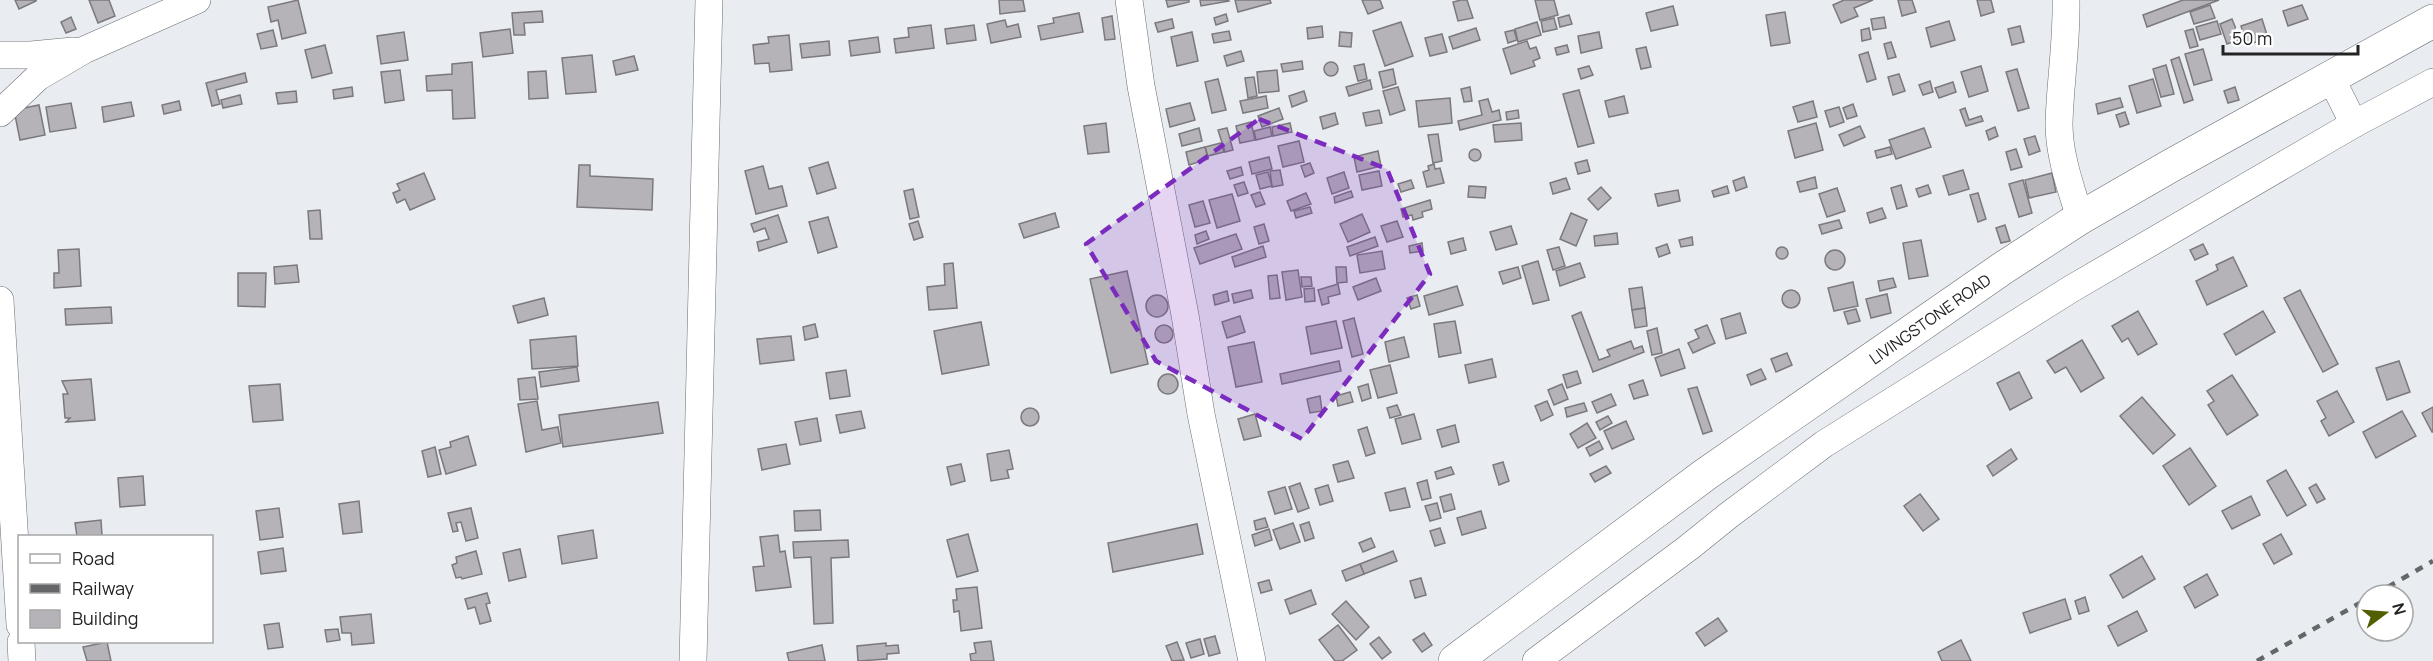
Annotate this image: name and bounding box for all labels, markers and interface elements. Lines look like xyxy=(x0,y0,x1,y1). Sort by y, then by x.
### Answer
scale bar xyxy=(2223,18,2358,56)
text: 50 m xyxy=(2232,26,2272,50)
street label: LIVINGSTONE ROAD xyxy=(1865,269,1995,369)
legend xyxy=(18,535,213,643)
text: Road xyxy=(72,546,115,570)
text: Railway xyxy=(72,576,134,600)
north arrow xyxy=(2355,583,2415,643)
text: N xyxy=(2387,600,2412,617)
text: Building xyxy=(72,606,138,630)

